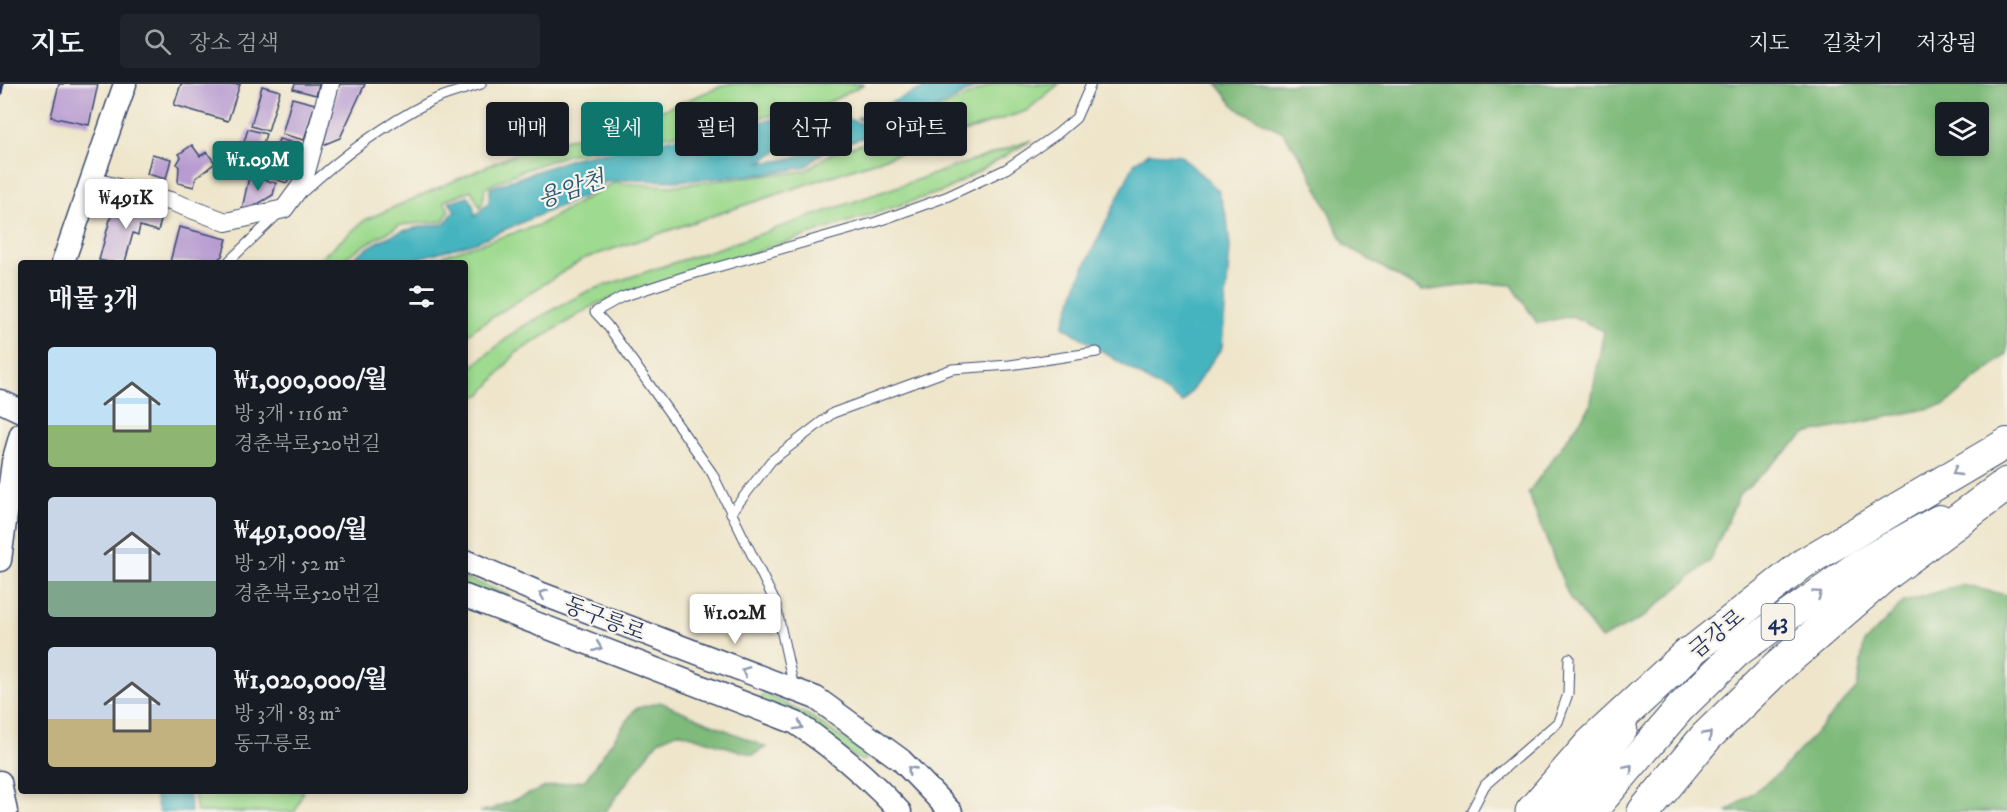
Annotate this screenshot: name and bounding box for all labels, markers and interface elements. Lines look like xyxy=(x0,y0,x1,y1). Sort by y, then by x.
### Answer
search box xyxy=(120,14,540,68)
icon: search xyxy=(141,25,174,58)
text: 지도 xyxy=(30,27,84,62)
text: 장소 검색 xyxy=(189,30,279,57)
text: 지도 xyxy=(1749,31,1789,57)
text: 길찾기 xyxy=(1822,31,1883,57)
text: 저장됨 xyxy=(1916,31,1977,57)
chip: 매매 xyxy=(486,102,569,156)
chip: 월세 xyxy=(581,102,663,156)
chip: 필터 xyxy=(675,102,758,156)
chip: 신규 xyxy=(770,102,852,156)
chip: 아파트 xyxy=(864,102,967,156)
map controls xyxy=(1935,102,1989,156)
button: layers xyxy=(1935,102,1989,156)
pin: ₩1.09M xyxy=(209,141,307,192)
text: ₩1.09M xyxy=(227,148,289,173)
water label: 용암천 xyxy=(534,164,611,215)
pin: ₩491K xyxy=(84,179,168,230)
text: ₩491K xyxy=(99,186,153,211)
icon: filters xyxy=(405,280,438,313)
text: 매물 3개 xyxy=(48,283,139,316)
text: ₩1,090,000/월 xyxy=(234,364,388,397)
icon: home xyxy=(96,371,168,443)
text: 방 3개 · 116 m² xyxy=(234,402,348,427)
text: 경춘북로520번길 xyxy=(234,432,380,457)
one-way arrow xyxy=(1952,465,1962,476)
text: ₩491,000/월 xyxy=(234,514,368,547)
icon: home xyxy=(96,521,168,593)
text: 방 2개 · 52 m² xyxy=(234,552,345,577)
text: 경춘북로520번길 xyxy=(234,582,380,607)
one-way arrow xyxy=(538,589,549,601)
one-way arrow xyxy=(1811,590,1822,601)
street label: 동구릉로 xyxy=(560,592,649,647)
pin: ₩1.02M xyxy=(686,594,784,645)
text: ₩1.02M xyxy=(704,601,766,626)
street label: 금강로 xyxy=(1684,604,1750,665)
road number: 43 xyxy=(1762,604,1794,640)
one-way arrow xyxy=(592,640,603,653)
text: ₩1,020,000/월 xyxy=(234,664,388,697)
one-way arrow xyxy=(740,666,751,678)
icon: home xyxy=(96,671,168,743)
text: 방 3개 · 83 m² xyxy=(234,702,340,727)
one-way arrow xyxy=(793,719,803,730)
one-way arrow xyxy=(1701,731,1712,741)
text: 동구릉로 xyxy=(234,732,311,757)
one-way arrow xyxy=(1622,764,1633,775)
one-way arrow xyxy=(907,766,918,777)

